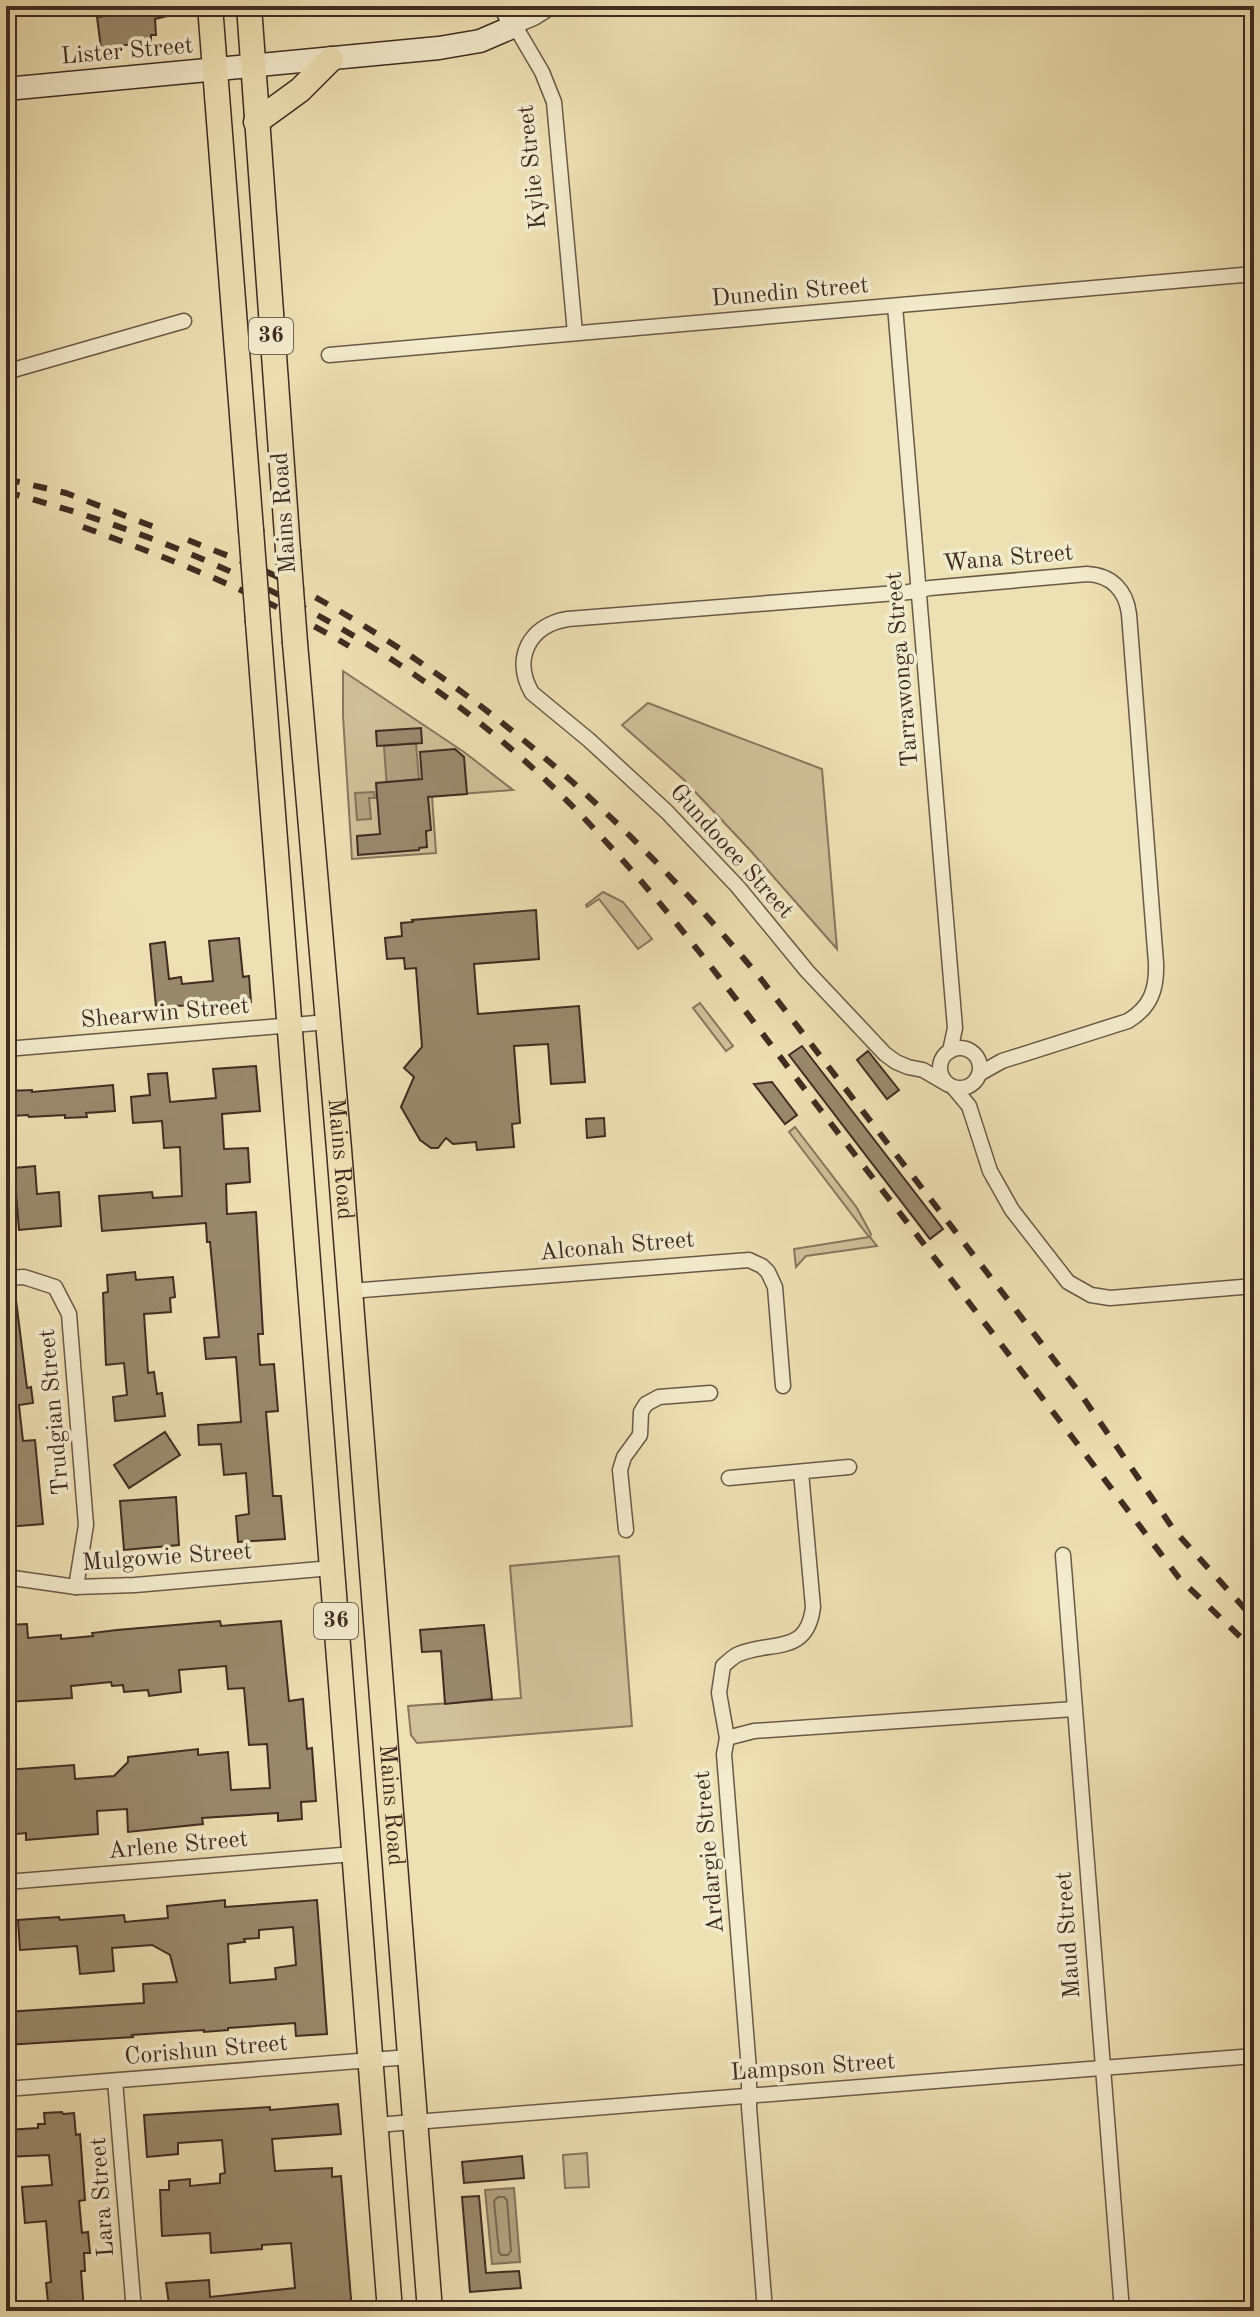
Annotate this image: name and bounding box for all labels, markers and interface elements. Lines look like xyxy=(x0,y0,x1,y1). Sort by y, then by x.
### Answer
street label: Lister Street xyxy=(60,34,194,70)
street label: Kylie Street xyxy=(515,103,551,231)
street label: Dunedin Street xyxy=(710,274,870,312)
road number: 36 xyxy=(249,318,293,354)
street label: Mains Road xyxy=(269,451,301,575)
street label: Wana Street xyxy=(942,541,1074,577)
street label: Tarrawonga Street xyxy=(882,570,924,768)
street label: Gundooee Street xyxy=(665,780,797,924)
street label: Shearwin Street xyxy=(80,995,250,1033)
street label: Mains Road xyxy=(323,1097,357,1221)
street label: Alconah Street xyxy=(539,1228,695,1266)
street label: Trudgian Street xyxy=(36,1328,74,1496)
street label: Mulgowie Street xyxy=(81,1540,253,1576)
road number: 36 xyxy=(314,1603,358,1639)
street label: Mains Road xyxy=(374,1743,407,1867)
street label: Ardargie Street xyxy=(691,1770,729,1934)
street label: Arlene Street xyxy=(107,1828,249,1864)
street label: Maud Street xyxy=(1053,1870,1085,2000)
street label: Corishun Street xyxy=(123,2032,289,2070)
street label: Lampson Street xyxy=(730,2050,896,2086)
street label: Lara Street xyxy=(87,2136,119,2258)

